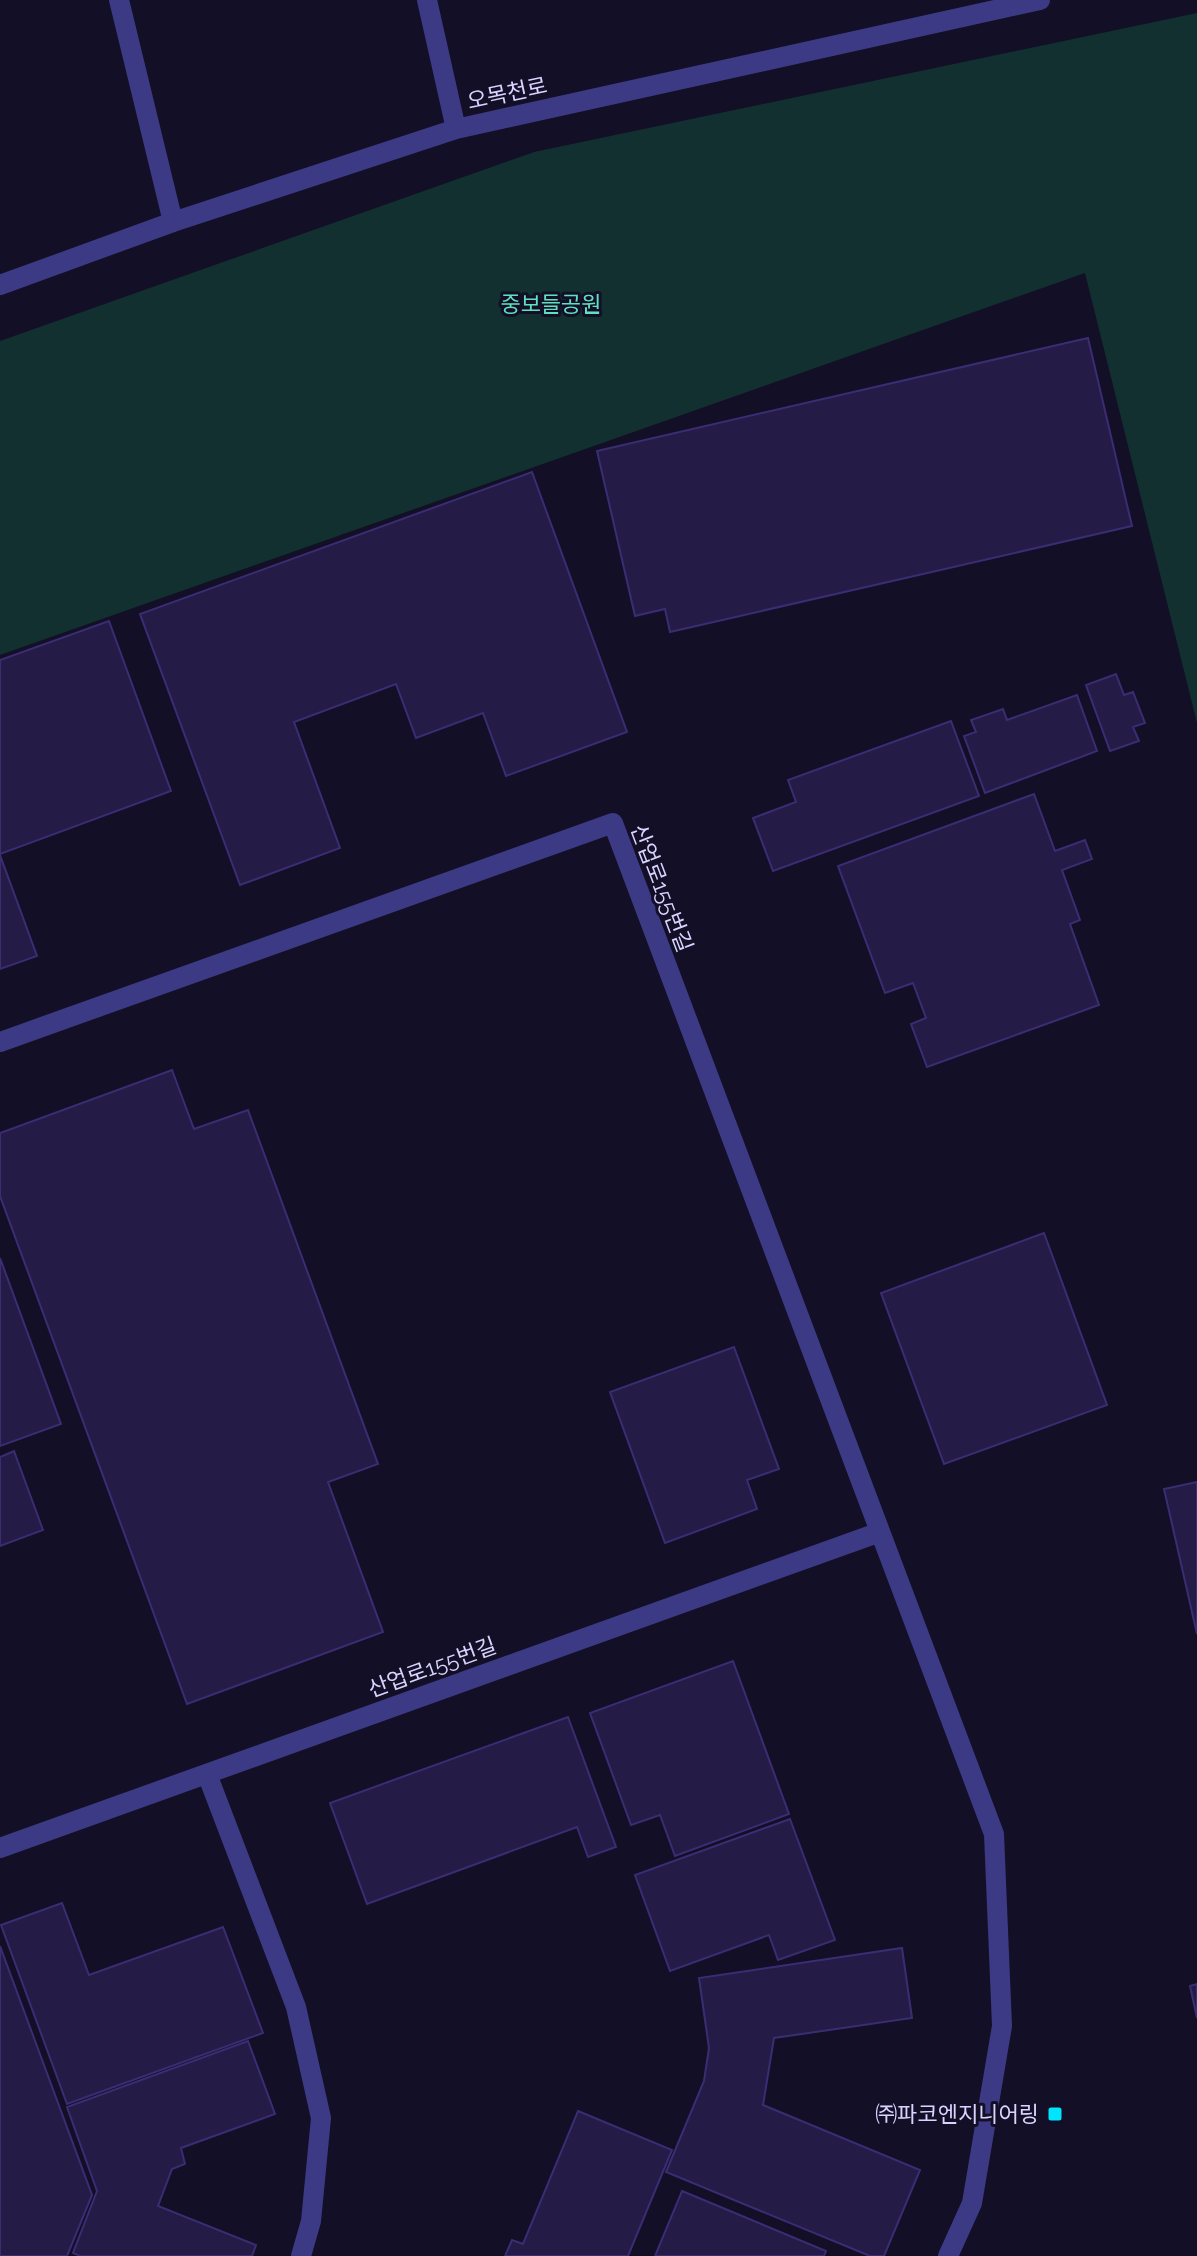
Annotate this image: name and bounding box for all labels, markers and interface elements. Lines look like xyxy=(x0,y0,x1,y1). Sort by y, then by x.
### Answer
street label: 오목천로 xyxy=(465,72,549,114)
park label: 중보들공원 xyxy=(500,291,602,317)
street label: 산업로155번길 xyxy=(626,821,698,955)
street label: 산업로155번길 xyxy=(364,1632,500,1702)
place label: ㈜파코엔지니어링 xyxy=(875,2101,1039,2127)
marker: ㈜파코엔지니어링 xyxy=(1046,2105,1064,2123)

